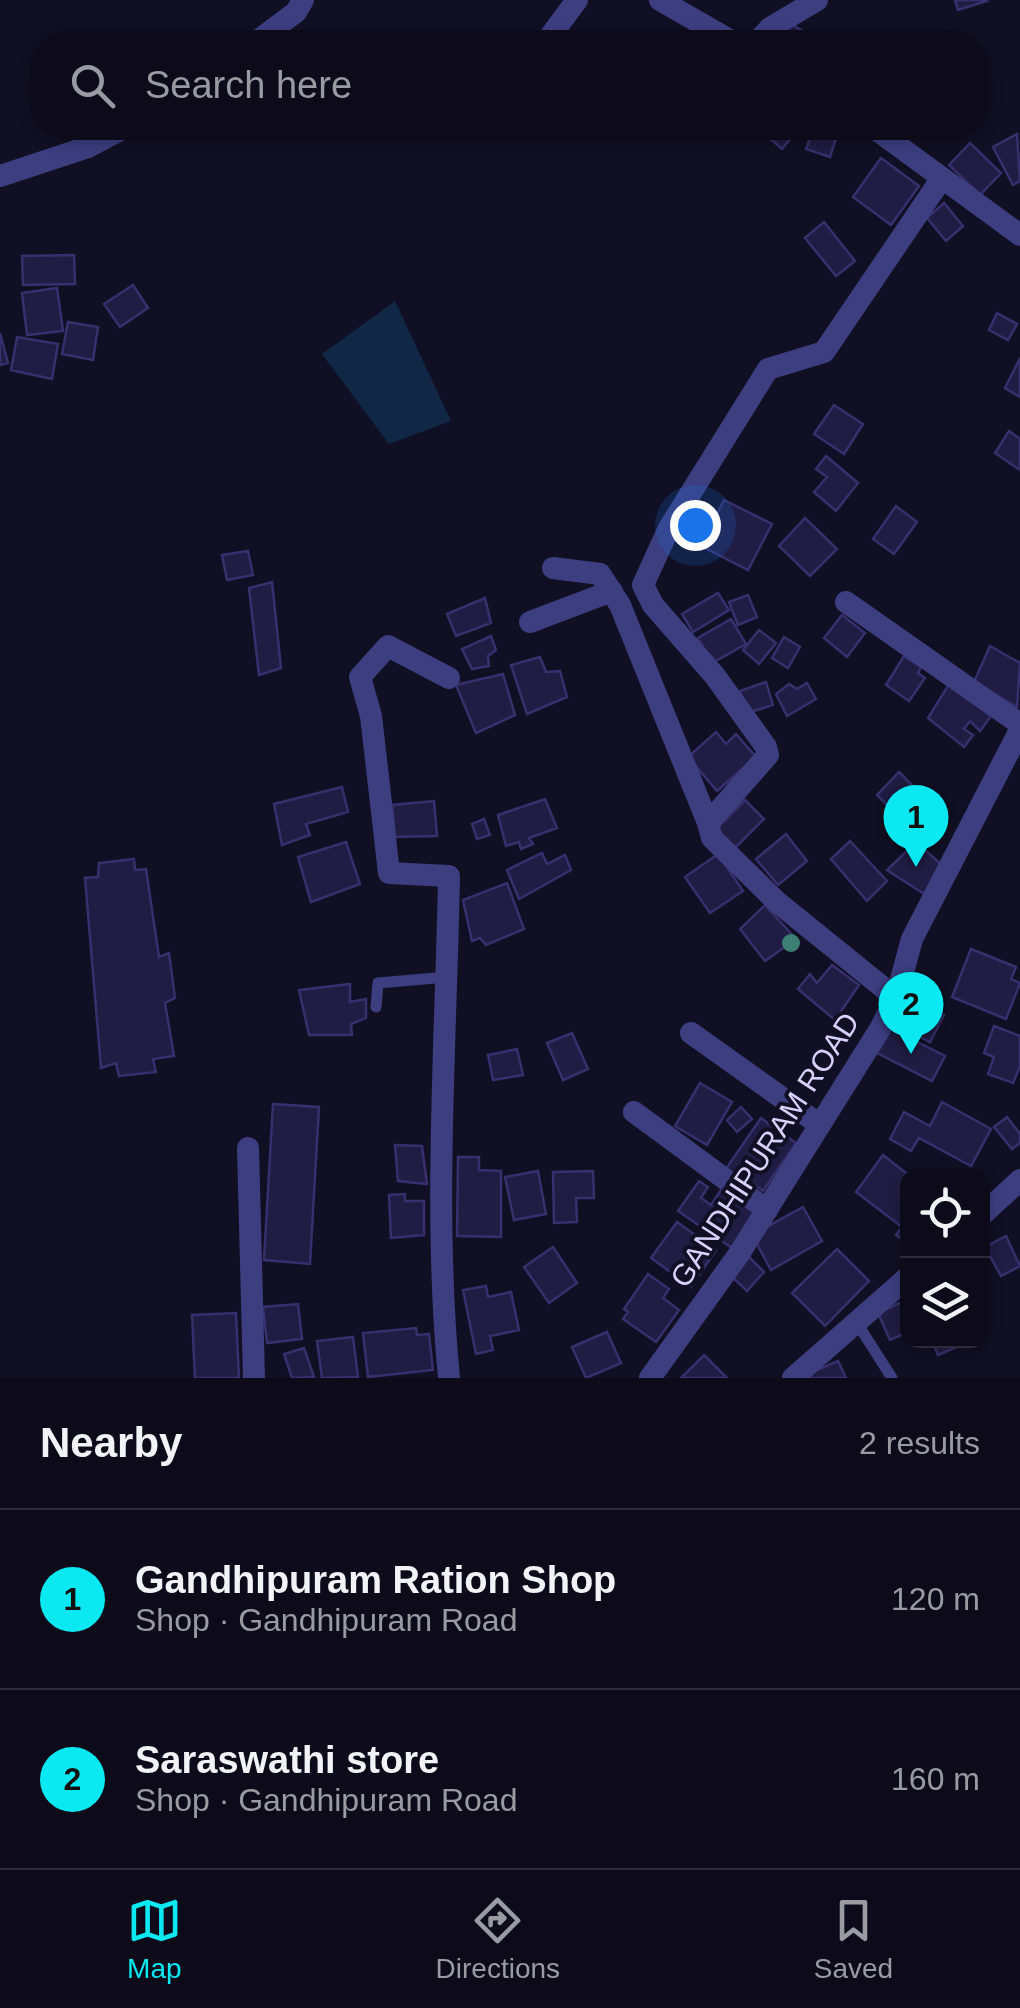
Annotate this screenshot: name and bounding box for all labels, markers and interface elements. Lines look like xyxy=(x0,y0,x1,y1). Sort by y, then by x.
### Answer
search box xyxy=(30,30,990,140)
icon: search xyxy=(65,58,120,113)
text: Search here xyxy=(145,64,352,106)
your location xyxy=(670,500,721,551)
pin: 1 xyxy=(884,784,948,867)
pin: 2 xyxy=(878,972,944,1054)
street label: GANDHIPURAM ROAD xyxy=(664,1007,866,1293)
map controls xyxy=(900,1168,990,1348)
button: locate xyxy=(900,1168,990,1258)
button: layers xyxy=(900,1258,990,1348)
text: Nearby xyxy=(40,1419,182,1466)
text: 2 results xyxy=(859,1425,980,1461)
text: Gandhipuram Ration Shop xyxy=(135,1559,616,1601)
text: 1 xyxy=(64,1581,81,1617)
text: 120 m xyxy=(891,1581,980,1617)
text: Shop · Gandhipuram Road xyxy=(135,1602,517,1638)
text: Saraswathi store xyxy=(135,1739,439,1781)
text: 2 xyxy=(64,1761,81,1797)
text: 160 m xyxy=(891,1761,980,1797)
text: Shop · Gandhipuram Road xyxy=(135,1782,517,1818)
tab: Map xyxy=(127,1893,182,1985)
tab: Directions xyxy=(436,1893,560,1985)
tab: Saved xyxy=(814,1893,893,1985)

